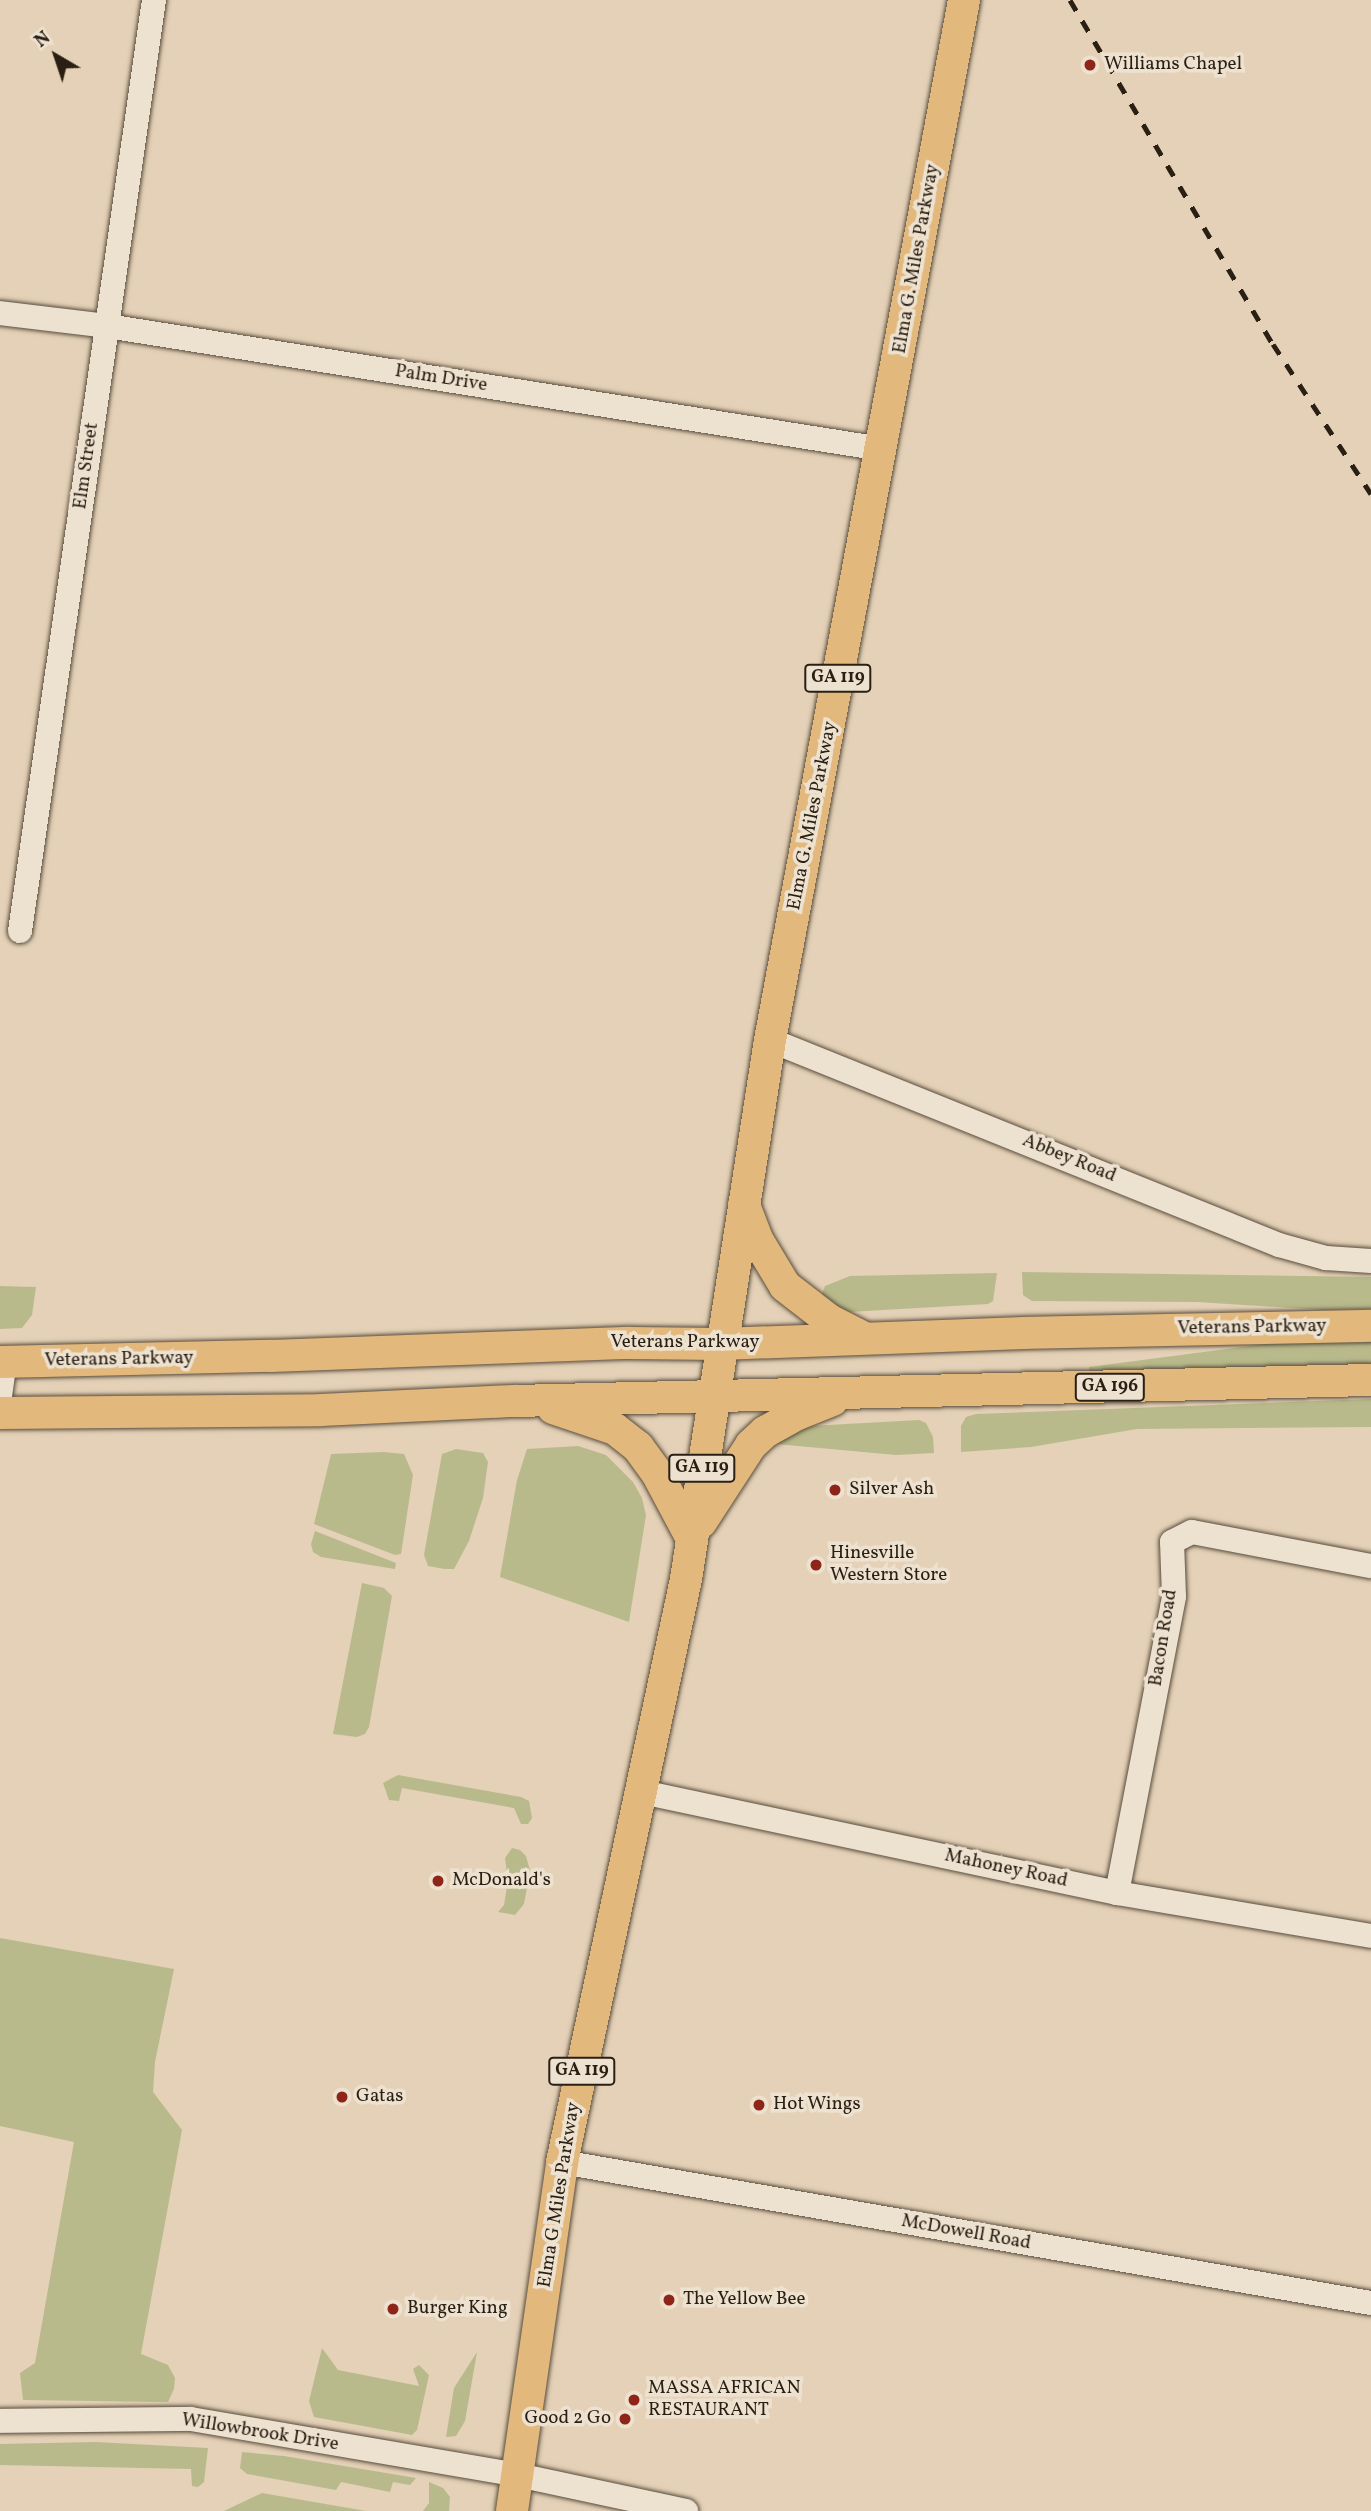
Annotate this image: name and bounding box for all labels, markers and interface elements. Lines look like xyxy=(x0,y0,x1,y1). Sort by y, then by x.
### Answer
north arrow xyxy=(21,21,91,91)
text: N xyxy=(29,25,56,54)
place label: Williams Chapel xyxy=(1104,54,1242,76)
marker: Williams Chapel xyxy=(1082,57,1098,73)
street label: Elma G. Miles Parkway xyxy=(889,162,945,356)
street label: Palm Drive xyxy=(393,360,489,398)
street label: Elm Street xyxy=(70,421,104,511)
road number: GA 119 xyxy=(803,664,873,692)
street label: Elma G. Miles Parkway xyxy=(783,720,843,912)
street label: Abbey Road xyxy=(1018,1130,1120,1188)
street label: Veterans Parkway xyxy=(1177,1315,1327,1341)
street label: Veterans Parkway xyxy=(610,1332,760,1354)
street label: Veterans Parkway xyxy=(44,1347,194,1373)
road number: GA 196 xyxy=(1073,1372,1147,1402)
road number: GA 119 xyxy=(667,1454,737,1483)
place label: Silver Ash xyxy=(849,1479,934,1501)
marker: Silver Ash xyxy=(827,1482,843,1498)
place label: Hinesville Western Store xyxy=(830,1543,947,1587)
marker: Hinesville Western Store xyxy=(808,1557,824,1573)
street label: Bacon Road xyxy=(1145,1588,1183,1688)
street label: Mahoney Road xyxy=(942,1845,1070,1893)
place label: McDonald's xyxy=(452,1870,551,1892)
marker: McDonald's xyxy=(430,1873,446,1889)
road number: GA 119 xyxy=(547,2056,617,2085)
place label: Gatas xyxy=(356,2086,403,2108)
marker: Gatas xyxy=(334,2089,350,2105)
place label: Hot Wings xyxy=(773,2094,861,2116)
marker: Hot Wings xyxy=(751,2097,767,2113)
street label: Elma G Miles Parkway xyxy=(534,2101,586,2289)
street label: McDowell Road xyxy=(899,2210,1033,2256)
place label: The Yellow Bee xyxy=(683,2289,807,2311)
marker: The Yellow Bee xyxy=(661,2292,677,2308)
place label: Burger King xyxy=(407,2298,508,2320)
marker: Burger King xyxy=(385,2301,401,2317)
place label: MASSA AFRICAN RESTAURANT xyxy=(648,2378,800,2422)
marker: MASSA AFRICAN RESTAURANT xyxy=(626,2392,642,2408)
place label: Good 2 Go xyxy=(524,2408,611,2430)
street label: Willowbrook Drive xyxy=(180,2409,340,2457)
marker: Good 2 Go xyxy=(617,2411,633,2427)

